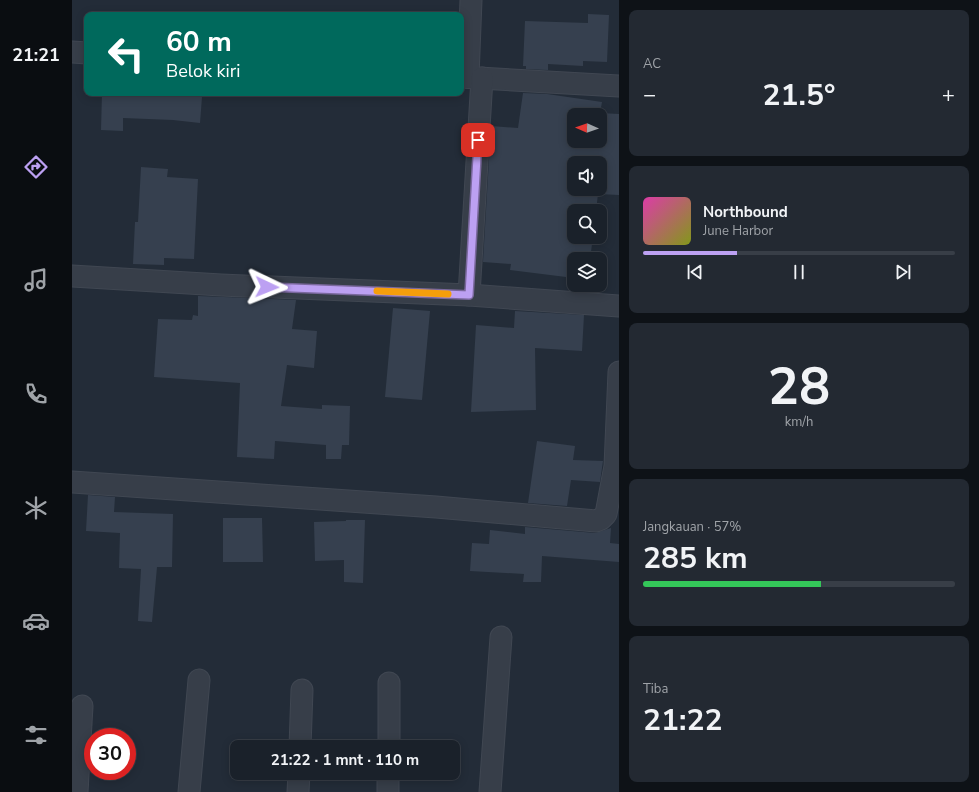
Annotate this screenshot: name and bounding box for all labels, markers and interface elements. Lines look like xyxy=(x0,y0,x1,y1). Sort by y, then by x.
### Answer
text: 60 m xyxy=(166,23,232,61)
icon: left xyxy=(100,28,152,80)
text: 21:21 xyxy=(12,43,60,67)
text: AC xyxy=(643,55,661,73)
text: Belok kiri xyxy=(166,59,240,83)
text: 21.5° xyxy=(763,75,835,116)
text: − xyxy=(643,80,656,110)
text: + xyxy=(942,80,955,110)
north arrow xyxy=(567,108,607,148)
map controls xyxy=(567,108,607,292)
pin xyxy=(461,123,495,157)
icon: arrive xyxy=(467,129,489,151)
icon: directions xyxy=(22,153,50,181)
button: sound xyxy=(567,156,607,196)
text: Northbound xyxy=(703,202,788,222)
button: search xyxy=(567,204,607,244)
text: June Harbor xyxy=(703,222,773,240)
button: layers xyxy=(567,252,607,292)
icon: previous xyxy=(684,261,706,283)
icon: pause xyxy=(788,261,810,283)
icon: next xyxy=(892,261,914,283)
icon: music xyxy=(22,266,50,294)
position arrow xyxy=(246,266,288,308)
text: 28 xyxy=(768,351,830,422)
icon: phone xyxy=(22,380,50,408)
text: km/h xyxy=(785,413,813,431)
icon: climate xyxy=(22,494,50,522)
text: Jangkauan · 57% xyxy=(643,518,741,536)
text: 285 km xyxy=(643,538,748,579)
icon: car xyxy=(22,607,50,635)
text: Tiba xyxy=(643,680,668,698)
text: 21:22 xyxy=(643,700,722,741)
icon: filters xyxy=(22,721,50,749)
speed limit sign: 30 xyxy=(84,728,136,780)
text: 21:22 · 1 mnt · 110 m xyxy=(271,750,419,770)

